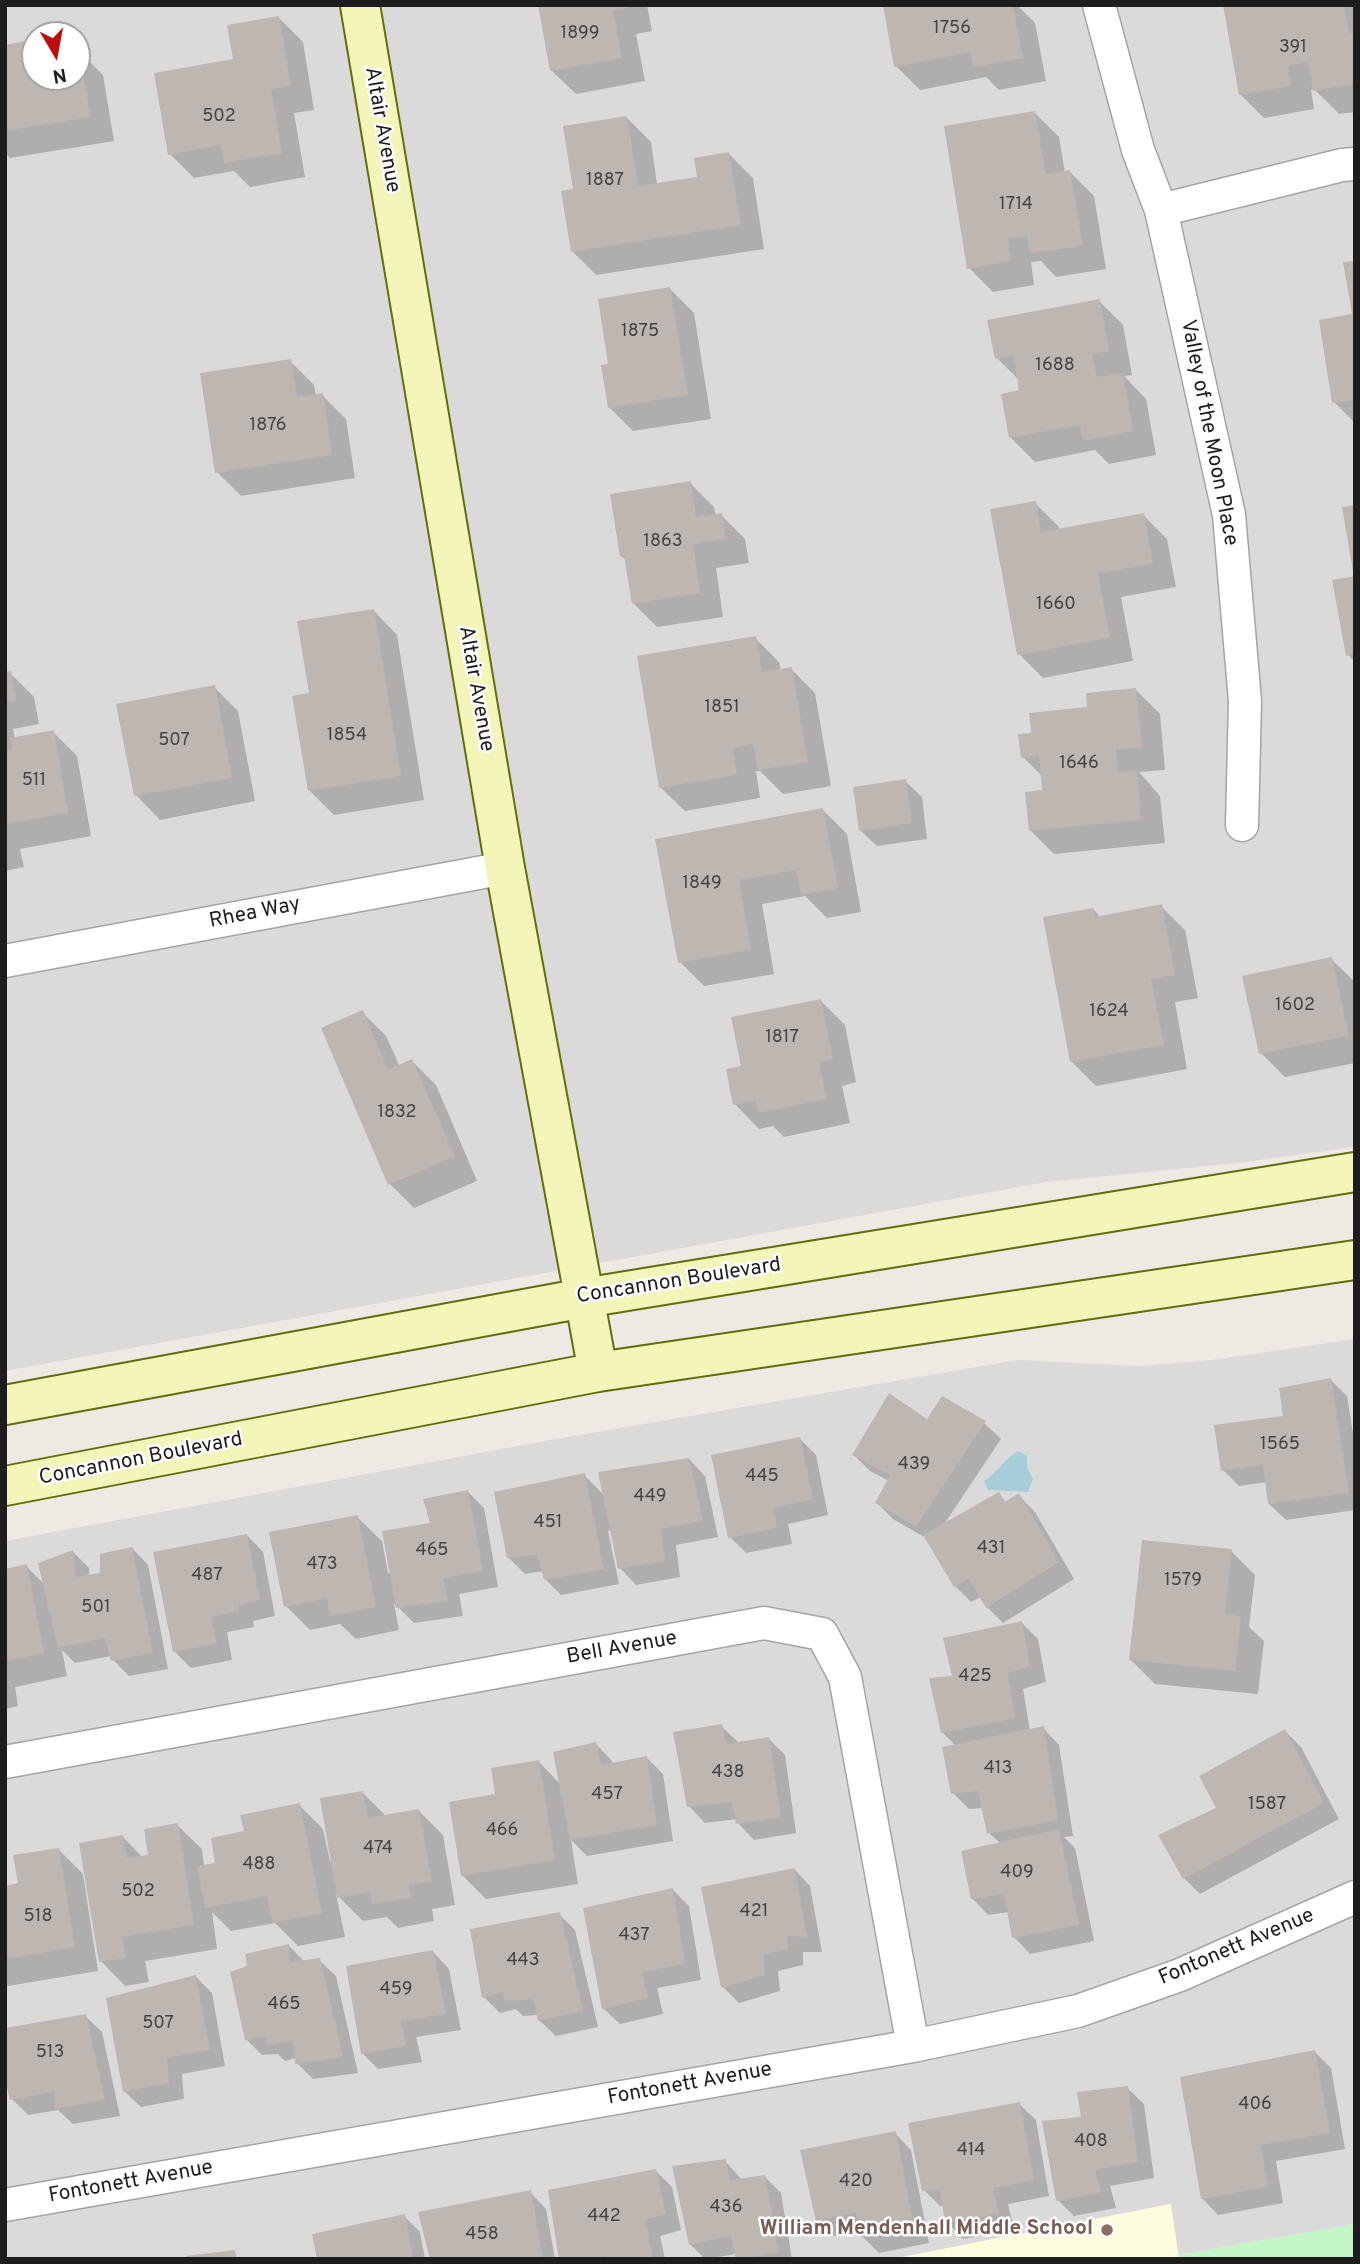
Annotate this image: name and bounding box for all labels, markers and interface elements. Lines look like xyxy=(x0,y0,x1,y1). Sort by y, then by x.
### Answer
house number: 1756 xyxy=(933,18,971,40)
north arrow xyxy=(21,21,91,91)
house number: 1899 xyxy=(561,23,599,45)
house number: 391 xyxy=(1279,37,1307,59)
text: N xyxy=(50,62,68,88)
street label: Altair Avenue xyxy=(358,65,404,195)
house number: 502 xyxy=(202,106,236,128)
house number: 1887 xyxy=(586,170,624,192)
house number: 1714 xyxy=(999,194,1033,216)
street label: Valley of the Moon Place xyxy=(1174,318,1242,548)
house number: 1875 xyxy=(621,321,659,343)
house number: 1688 xyxy=(1035,355,1075,377)
house number: 1876 xyxy=(250,415,286,437)
house number: 1863 xyxy=(643,531,683,553)
house number: 1660 xyxy=(1036,594,1076,616)
street label: Altair Avenue xyxy=(452,624,498,754)
house number: 1851 xyxy=(704,697,740,719)
house number: 1854 xyxy=(327,725,367,747)
house number: 507 xyxy=(158,730,190,752)
house number: 1646 xyxy=(1059,753,1099,775)
house number: 511 xyxy=(22,770,46,792)
house number: 1849 xyxy=(682,873,722,895)
street label: Rhea Way xyxy=(207,893,303,935)
house number: 1602 xyxy=(1275,995,1315,1017)
house number: 1624 xyxy=(1089,1001,1129,1023)
house number: 1817 xyxy=(765,1027,799,1049)
house number: 1832 xyxy=(377,1102,417,1124)
street label: Concannon Boulevard xyxy=(575,1253,783,1311)
street label: Concannon Boulevard xyxy=(37,1428,245,1492)
house number: 1565 xyxy=(1260,1434,1300,1456)
house number: 439 xyxy=(898,1454,930,1476)
house number: 445 xyxy=(745,1466,779,1488)
house number: 449 xyxy=(634,1486,666,1508)
house number: 451 xyxy=(533,1512,563,1534)
house number: 431 xyxy=(977,1538,1005,1560)
house number: 465 xyxy=(415,1540,449,1562)
house number: 473 xyxy=(307,1554,337,1576)
house number: 487 xyxy=(191,1565,223,1587)
house number: 1579 xyxy=(1164,1570,1202,1592)
house number: 501 xyxy=(81,1597,111,1619)
street label: Bell Avenue xyxy=(565,1627,679,1671)
house number: 425 xyxy=(958,1666,992,1688)
house number: 413 xyxy=(984,1758,1012,1780)
house number: 438 xyxy=(711,1762,745,1784)
house number: 457 xyxy=(591,1784,623,1806)
house number: 1587 xyxy=(1248,1794,1286,1816)
house number: 466 xyxy=(486,1820,518,1842)
house number: 474 xyxy=(363,1838,393,1860)
house number: 488 xyxy=(242,1854,276,1876)
house number: 409 xyxy=(1000,1862,1034,1884)
house number: 502 xyxy=(121,1881,155,1903)
house number: 421 xyxy=(740,1901,768,1923)
street label: Fontonett Avenue xyxy=(1155,1904,1319,1992)
house number: 518 xyxy=(24,1906,52,1928)
house number: 437 xyxy=(618,1925,650,1947)
house number: 443 xyxy=(506,1950,540,1972)
house number: 459 xyxy=(380,1979,412,2001)
house number: 465 xyxy=(267,1994,301,2016)
house number: 507 xyxy=(142,2013,174,2035)
house number: 513 xyxy=(36,2042,64,2064)
street label: Fontonett Avenue xyxy=(606,2058,774,2112)
house number: 406 xyxy=(1238,2094,1272,2116)
house number: 408 xyxy=(1074,2131,1108,2153)
house number: 414 xyxy=(957,2140,985,2162)
street label: Fontonett Avenue xyxy=(47,2156,215,2210)
house number: 420 xyxy=(839,2171,873,2193)
house number: 436 xyxy=(710,2197,742,2219)
house number: 442 xyxy=(587,2206,621,2228)
place label: William Mendenhall Middle School xyxy=(760,2217,1093,2243)
marker: William Mendenhall Middle School xyxy=(1099,2222,1115,2238)
house number: 458 xyxy=(465,2224,499,2246)

